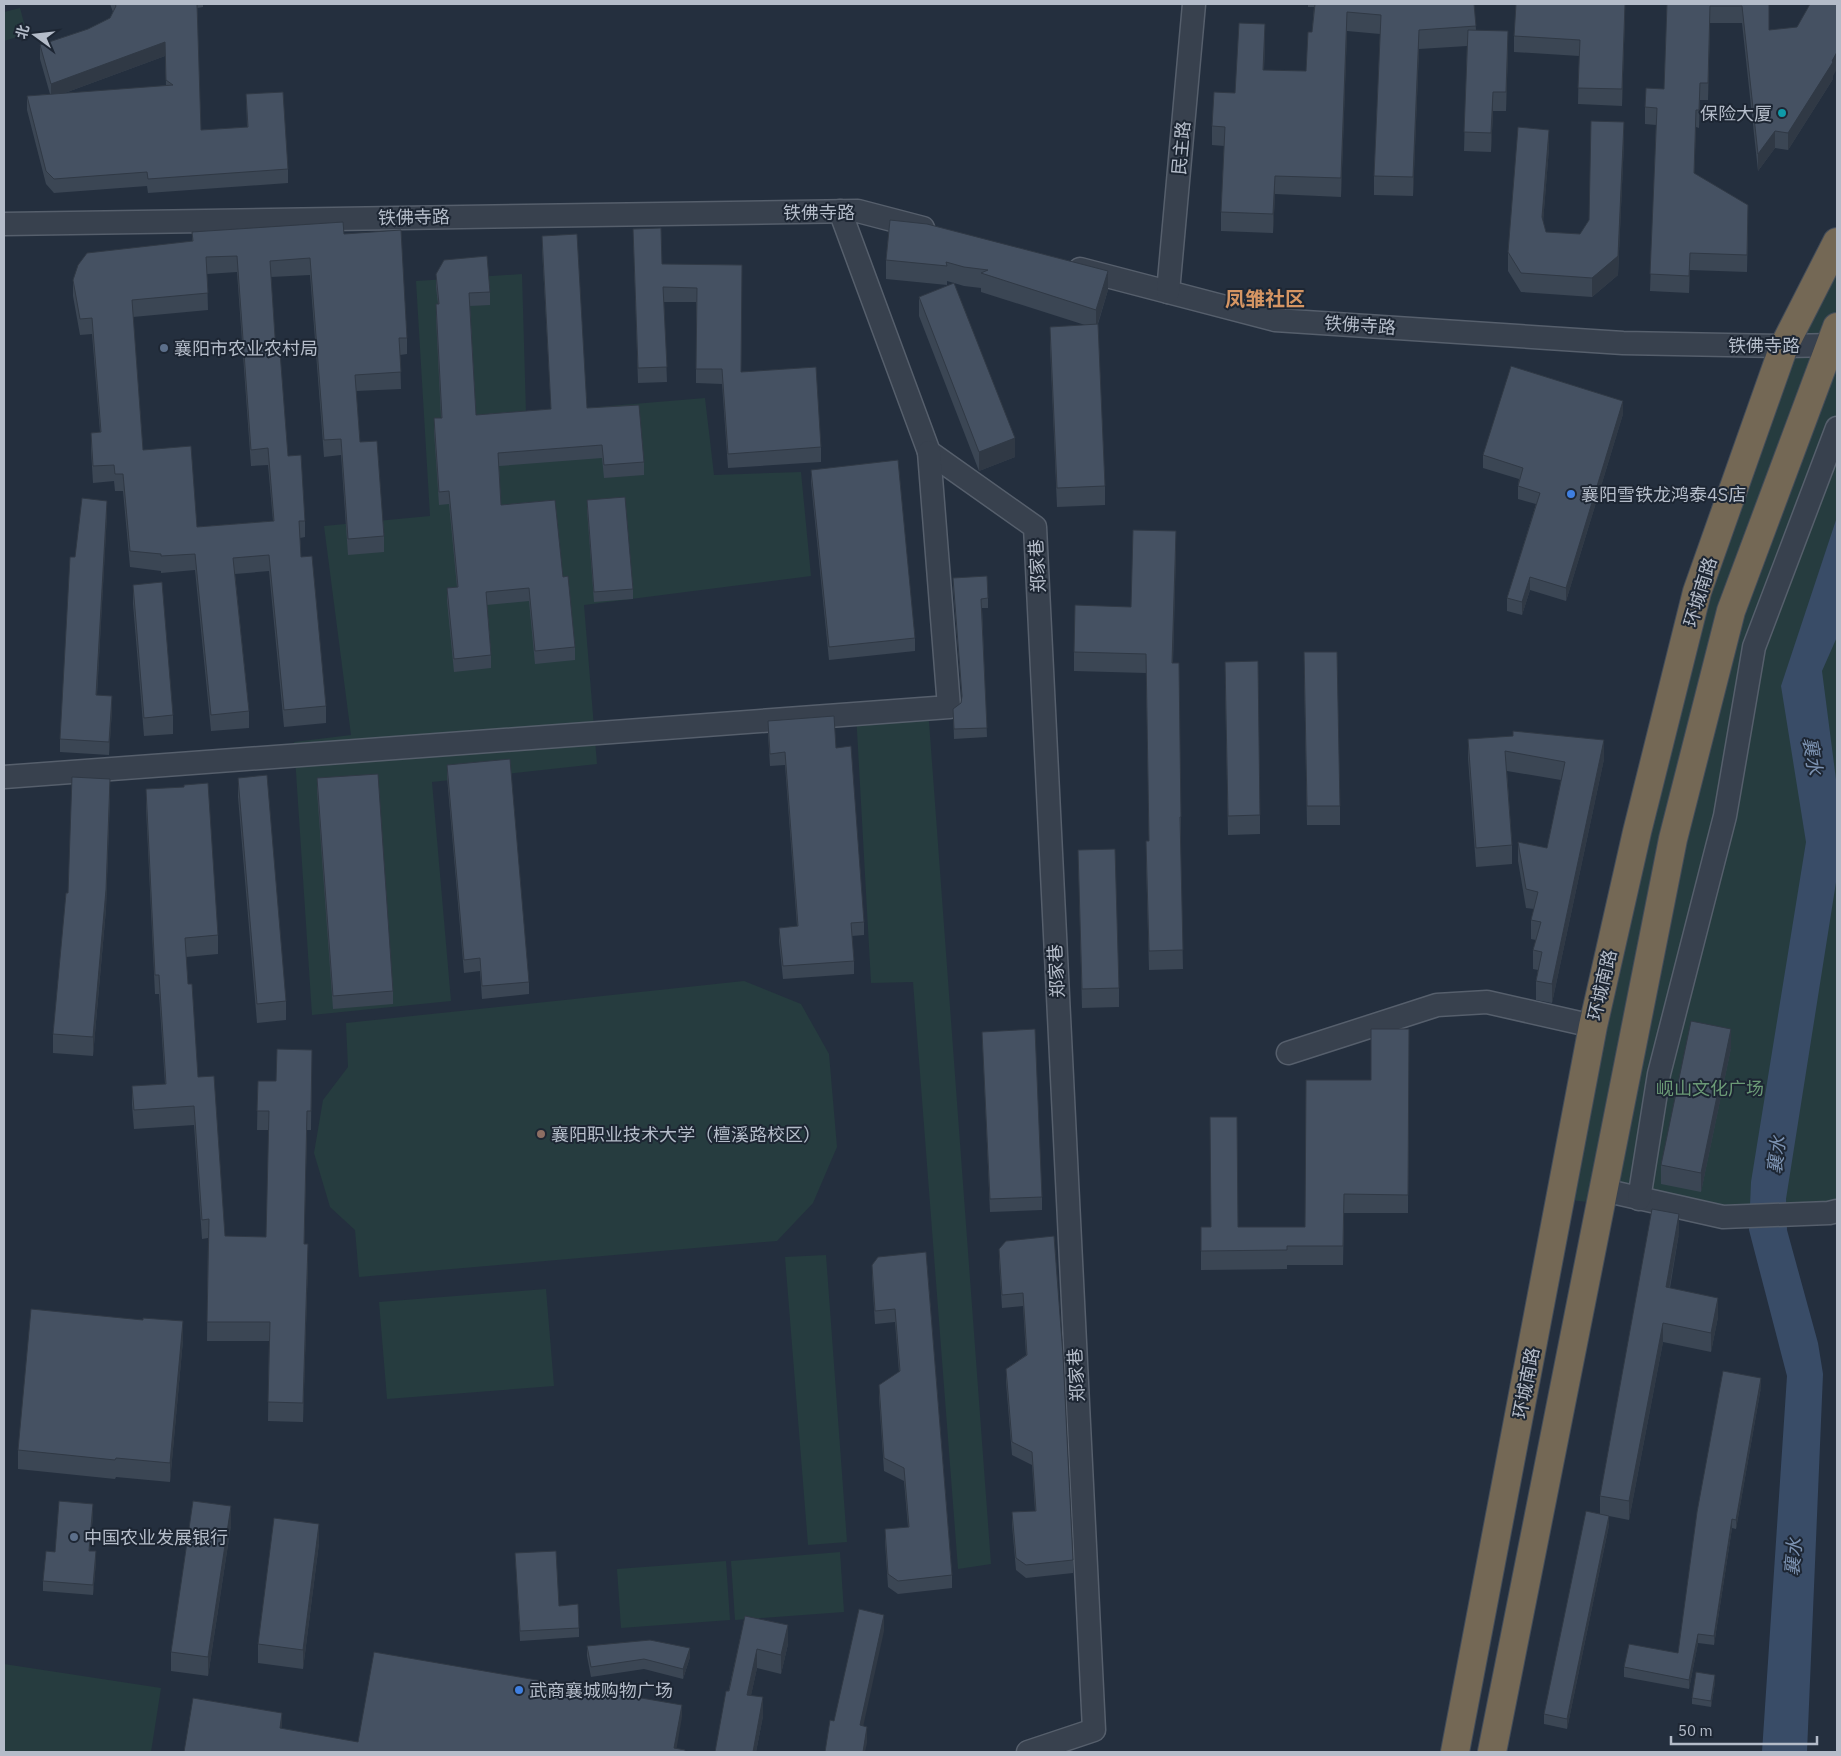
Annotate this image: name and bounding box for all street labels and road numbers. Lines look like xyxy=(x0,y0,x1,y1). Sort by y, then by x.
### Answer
street label: 民主路 xyxy=(1167,120,1195,176)
street label: 铁佛寺路 xyxy=(783,201,855,224)
street label: 铁佛寺路 xyxy=(378,205,450,229)
street label: 铁佛寺路 xyxy=(1323,311,1397,339)
street label: 铁佛寺路 xyxy=(1728,334,1800,357)
street label: 郑家巷 xyxy=(1024,538,1050,594)
street label: 环城南路 xyxy=(1678,554,1722,630)
street label: 郑家巷 xyxy=(1043,943,1069,999)
street label: 环城南路 xyxy=(1583,947,1621,1023)
street label: 环城南路 xyxy=(1508,1345,1544,1421)
street label: 郑家巷 xyxy=(1063,1347,1089,1403)

